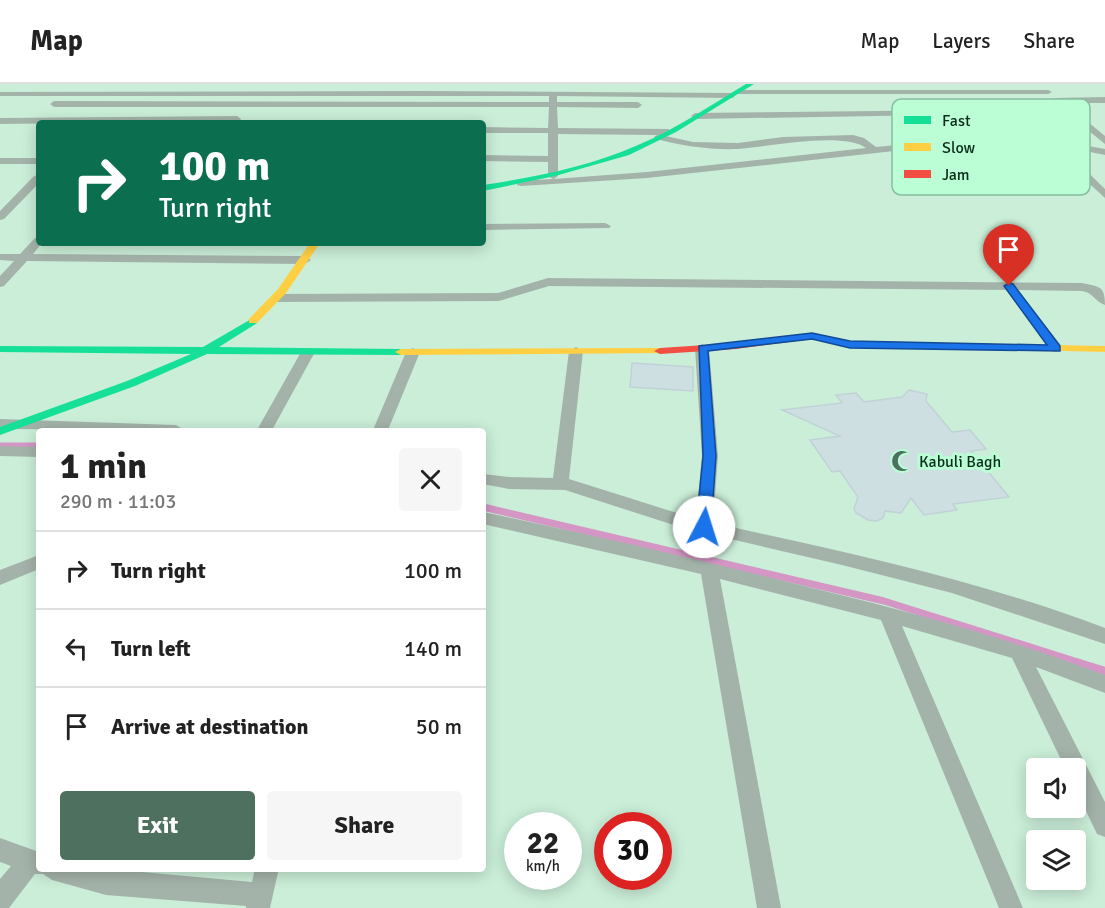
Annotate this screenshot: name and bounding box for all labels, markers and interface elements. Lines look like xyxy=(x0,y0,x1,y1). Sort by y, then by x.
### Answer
text: Map xyxy=(30,24,83,58)
text: Map xyxy=(861,28,899,54)
text: Layers xyxy=(932,28,990,54)
text: Share xyxy=(1023,28,1075,54)
legend xyxy=(892,99,1090,195)
text: Fast xyxy=(942,111,971,131)
text: Slow xyxy=(942,138,976,158)
text: 100 m xyxy=(159,141,270,192)
icon: right xyxy=(60,144,138,222)
text: Jam xyxy=(942,165,970,185)
text: Turn right xyxy=(159,192,272,225)
pin xyxy=(983,224,1034,286)
icon: arrive xyxy=(992,233,1025,266)
text: 1 min xyxy=(60,444,147,489)
button: close xyxy=(399,448,462,511)
mosque icon: Kabuli Bagh xyxy=(890,449,914,473)
place label: Kabuli Bagh xyxy=(919,452,1001,472)
text: 290 m · 11:03 xyxy=(60,489,176,514)
position arrow xyxy=(672,495,736,559)
icon: right xyxy=(60,554,93,587)
text: Turn right xyxy=(111,557,206,584)
text: 100 m xyxy=(404,557,462,584)
icon: left xyxy=(60,632,93,665)
text: Turn left xyxy=(111,635,191,662)
text: 140 m xyxy=(404,635,462,662)
icon: arrive xyxy=(60,710,93,743)
text: Arrive at destination xyxy=(111,713,308,740)
text: 50 m xyxy=(416,713,462,740)
map controls xyxy=(1026,758,1086,890)
button: sound xyxy=(1026,758,1086,818)
button: Exit xyxy=(60,791,255,860)
button: Share xyxy=(267,791,462,860)
speed limit sign: 30 xyxy=(594,812,672,890)
text: 22 xyxy=(527,825,559,862)
button: layers xyxy=(1026,830,1086,890)
text: km/h xyxy=(526,857,560,875)

